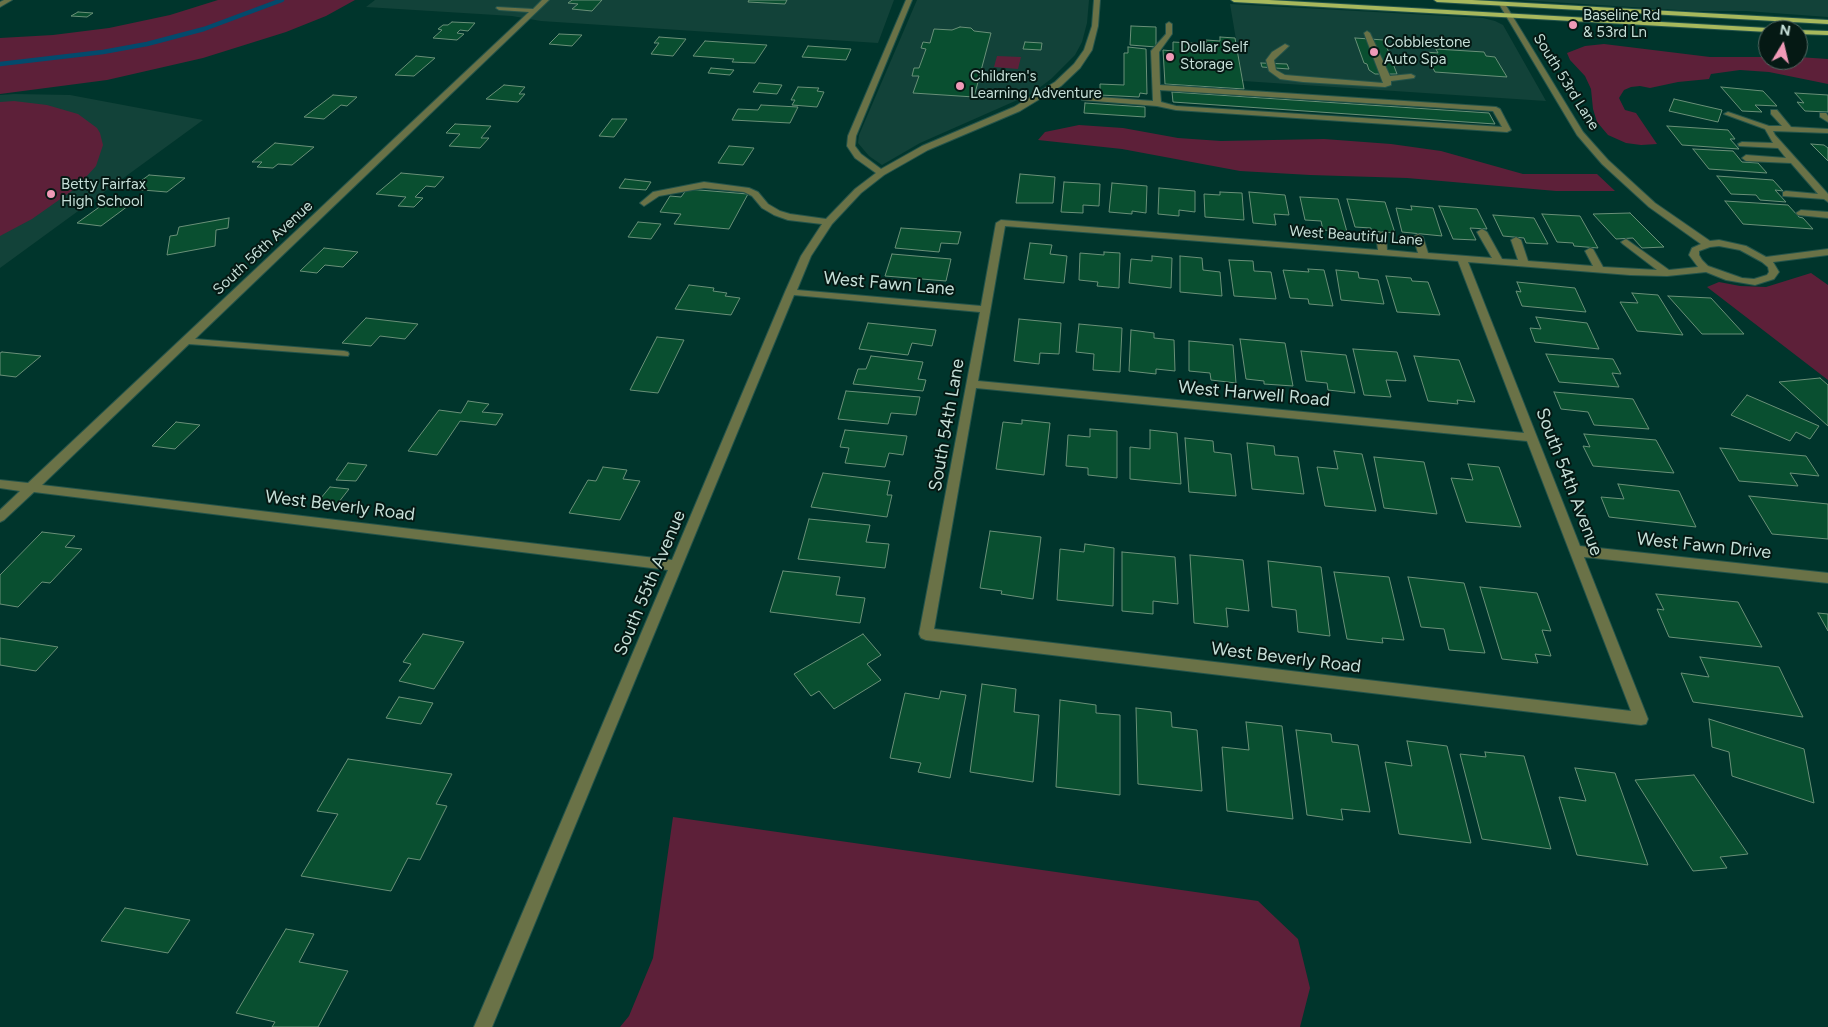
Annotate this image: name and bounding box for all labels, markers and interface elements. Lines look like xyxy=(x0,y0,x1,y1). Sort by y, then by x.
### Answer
place label: Baseline Rd & 53rd Ln xyxy=(1583,7,1660,42)
marker: Baseline Rd & 53rd Ln xyxy=(1567,19,1579,31)
north arrow xyxy=(1758,20,1808,70)
text: N xyxy=(1779,21,1792,40)
street label: South 53rd Lane xyxy=(1529,30,1603,134)
place label: Cobblestone Auto Spa xyxy=(1384,34,1470,69)
place label: Dollar Self Storage xyxy=(1180,39,1248,74)
marker: Cobblestone Auto Spa xyxy=(1368,46,1380,58)
marker: Dollar Self Storage xyxy=(1164,51,1176,63)
place label: Children's Learning Adventure xyxy=(970,68,1102,103)
marker: Children's Learning Adventure xyxy=(954,80,966,92)
place label: Betty Fairfax High School xyxy=(61,176,146,211)
marker: Betty Fairfax High School xyxy=(45,188,57,200)
street label: South 56th Avenue xyxy=(209,197,317,299)
street label: West Beautiful Lane xyxy=(1289,222,1423,250)
street label: West Fawn Lane xyxy=(822,268,956,300)
street label: South 54th Lane xyxy=(925,357,969,493)
street label: West Harwell Road xyxy=(1177,377,1331,411)
street label: South 54th Avenue xyxy=(1531,405,1607,559)
street label: West Beverly Road xyxy=(264,486,416,526)
street label: South 55th Avenue xyxy=(610,507,690,659)
street label: West Fawn Drive xyxy=(1636,528,1772,564)
street label: West Beverly Road xyxy=(1210,638,1362,678)

